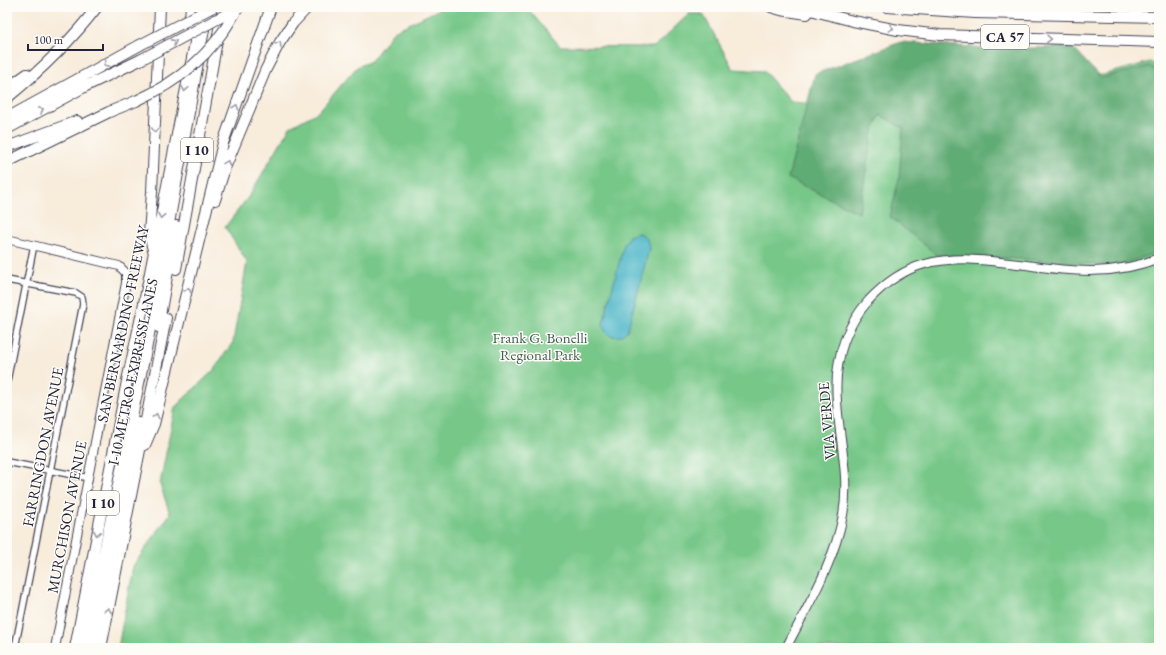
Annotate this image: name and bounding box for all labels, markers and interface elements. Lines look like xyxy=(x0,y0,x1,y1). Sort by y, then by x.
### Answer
one-way arrow xyxy=(888,24,894,32)
road number: CA 57 xyxy=(981,25,1029,49)
scale bar xyxy=(28,26,103,52)
text: 100 m xyxy=(34,32,64,48)
one-way arrow xyxy=(1046,35,1052,43)
one-way arrow xyxy=(170,39,178,46)
one-way arrow xyxy=(275,41,282,48)
one-way arrow xyxy=(103,59,110,66)
one-way arrow xyxy=(182,86,190,92)
one-way arrow xyxy=(231,104,239,111)
one-way arrow xyxy=(37,107,44,115)
one-way arrow xyxy=(150,127,159,133)
road number: I 10 xyxy=(181,138,213,162)
one-way arrow xyxy=(223,160,231,167)
one-way arrow xyxy=(157,213,165,220)
street label: SAN BERNARDINO FREEWAY xyxy=(92,222,153,424)
street label: I-10 METRO EXPRESSLANES xyxy=(103,277,162,467)
one-way arrow xyxy=(183,287,191,293)
park label: Frank G. Bonelli Regional Park xyxy=(493,328,588,364)
street label: FARRINGDON AVENUE xyxy=(18,365,67,528)
street label: VIA VERDE xyxy=(814,381,839,461)
one-way arrow xyxy=(151,413,160,420)
street label: MURCHISON AVENUE xyxy=(42,439,91,595)
road number: I 10 xyxy=(87,491,119,515)
one-way arrow xyxy=(93,530,102,537)
one-way arrow xyxy=(104,607,112,613)

